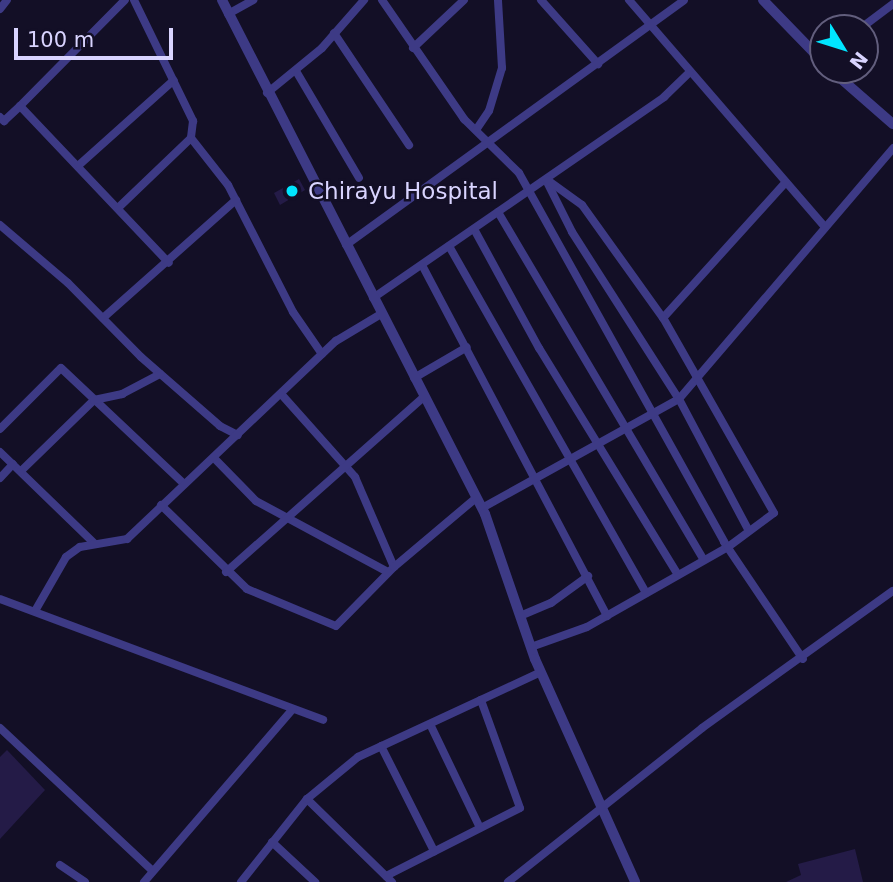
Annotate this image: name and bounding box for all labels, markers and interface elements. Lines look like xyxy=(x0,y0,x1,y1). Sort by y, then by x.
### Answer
scale bar xyxy=(18,14,177,58)
north arrow xyxy=(809,14,879,84)
text: 100 m xyxy=(27,28,94,52)
text: N xyxy=(845,48,873,74)
place label: Chirayu Hospital xyxy=(308,177,498,205)
marker: Chirayu Hospital xyxy=(282,181,302,201)

